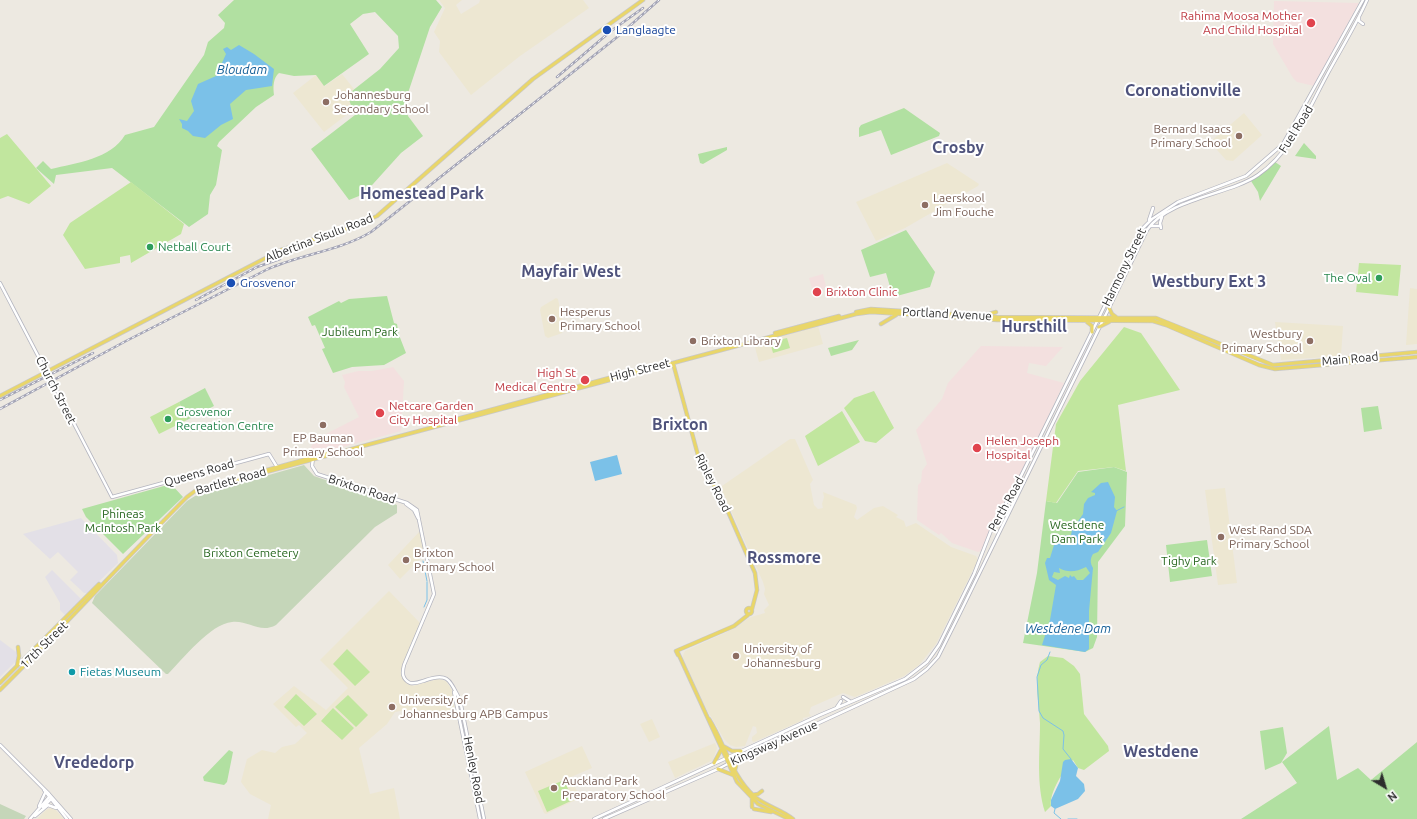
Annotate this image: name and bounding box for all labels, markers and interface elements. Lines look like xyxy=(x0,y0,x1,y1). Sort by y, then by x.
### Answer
place label: Rahima Moosa Mother And Child Hospital xyxy=(1181,9,1302,37)
marker: Rahima Moosa Mother And Child Hospital xyxy=(1305,17,1317,29)
place label: Langlaagte xyxy=(616,23,676,37)
marker: Langlaagte xyxy=(601,24,613,36)
water label: Bloudam xyxy=(217,62,267,78)
district label: Coronationville xyxy=(1125,81,1241,101)
place label: Johannesburg Secondary School xyxy=(334,88,429,116)
marker: Johannesburg Secondary School xyxy=(321,97,331,107)
street label: Fuel Road xyxy=(1276,103,1316,155)
place label: Bernard Isaacs Primary School xyxy=(1151,122,1231,150)
marker: Bernard Isaacs Primary School xyxy=(1234,131,1244,141)
district label: Crosby xyxy=(932,138,984,158)
district label: Homestead Park xyxy=(360,184,484,204)
place label: Laerskool Jim Fouche xyxy=(933,191,994,219)
marker: Laerskool Jim Fouche xyxy=(920,200,930,210)
street label: Albertina Sisulu Road xyxy=(263,211,375,265)
street label: Harmony Street xyxy=(1099,226,1149,308)
place label: Netball Court xyxy=(158,240,231,254)
marker: Netball Court xyxy=(145,242,155,252)
district label: Mayfair West xyxy=(521,262,621,282)
place label: The Oval xyxy=(1324,271,1371,285)
district label: Westbury Ext 3 xyxy=(1152,272,1266,292)
marker: The Oval xyxy=(1374,273,1384,283)
place label: Grosvenor xyxy=(240,276,296,290)
marker: Grosvenor xyxy=(225,277,237,289)
place label: Brixton Clinic xyxy=(826,285,897,299)
marker: Brixton Clinic xyxy=(811,286,823,298)
street label: Portland Avenue xyxy=(902,304,992,324)
place label: Hesperus Primary School xyxy=(560,305,640,333)
marker: Hesperus Primary School xyxy=(547,314,557,324)
district label: Hursthill xyxy=(1001,317,1067,337)
park label: Jubileum Park xyxy=(322,325,398,339)
place label: Westbury Primary School xyxy=(1222,327,1302,355)
place label: Brixton Library xyxy=(701,334,781,348)
marker: Brixton Library xyxy=(688,336,698,346)
marker: Westbury Primary School xyxy=(1305,336,1315,346)
street label: Main Road xyxy=(1321,349,1379,369)
street label: Church Street xyxy=(33,354,79,426)
street label: High Street xyxy=(609,356,671,384)
place label: High St Medical Centre xyxy=(495,366,576,394)
marker: High St Medical Centre xyxy=(579,374,591,386)
place label: Netcare Garden City Hospital xyxy=(389,399,474,427)
place label: Grosvenor Recreation Centre xyxy=(176,405,274,433)
marker: Netcare Garden City Hospital xyxy=(374,407,386,419)
marker: Grosvenor Recreation Centre xyxy=(163,414,173,424)
district label: Brixton xyxy=(652,415,708,435)
marker: EP Bauman Primary School xyxy=(318,420,328,430)
place label: EP Bauman Primary School xyxy=(283,431,363,459)
place label: Helen Joseph Hospital xyxy=(986,434,1059,462)
marker: Helen Joseph Hospital xyxy=(971,442,983,454)
street label: Ripley Road xyxy=(692,451,734,515)
street label: Queens Road xyxy=(162,456,236,490)
street label: Bartlett Road xyxy=(194,464,268,498)
street label: Brixton Road xyxy=(326,471,398,507)
street label: Perth Road xyxy=(985,474,1027,534)
park label: Phineas McIntosh Park xyxy=(85,507,161,535)
park label: Westdene Dam Park xyxy=(1050,518,1104,546)
place label: West Rand SDA Primary School xyxy=(1229,523,1312,551)
marker: West Rand SDA Primary School xyxy=(1216,532,1226,542)
park label: Brixton Cemetery xyxy=(203,546,299,560)
place label: Brixton Primary School xyxy=(414,546,494,574)
district label: Rossmore xyxy=(747,548,821,568)
park label: Tighy Park xyxy=(1161,554,1217,568)
marker: Brixton Primary School xyxy=(401,555,411,565)
street label: 17th Street xyxy=(17,618,71,672)
water label: Westdene Dam xyxy=(1025,621,1111,637)
place label: University of Johannesburg xyxy=(744,642,821,670)
marker: University of Johannesburg xyxy=(731,651,741,661)
place label: Fietas Museum xyxy=(80,665,161,679)
marker: Fietas Museum xyxy=(67,667,77,677)
place label: University of Johannesburg APB Campus xyxy=(400,693,548,721)
marker: University of Johannesburg APB Campus xyxy=(387,702,397,712)
street label: Kingsway Avenue xyxy=(728,717,820,769)
street label: Henley Road xyxy=(460,735,488,805)
district label: Westdene xyxy=(1123,742,1199,762)
district label: Vrededorp xyxy=(54,753,134,773)
north arrow xyxy=(1365,767,1405,807)
place label: Auckland Park Preparatory School xyxy=(562,774,665,802)
marker: Auckland Park Preparatory School xyxy=(549,783,559,793)
text: N xyxy=(1385,789,1399,804)

